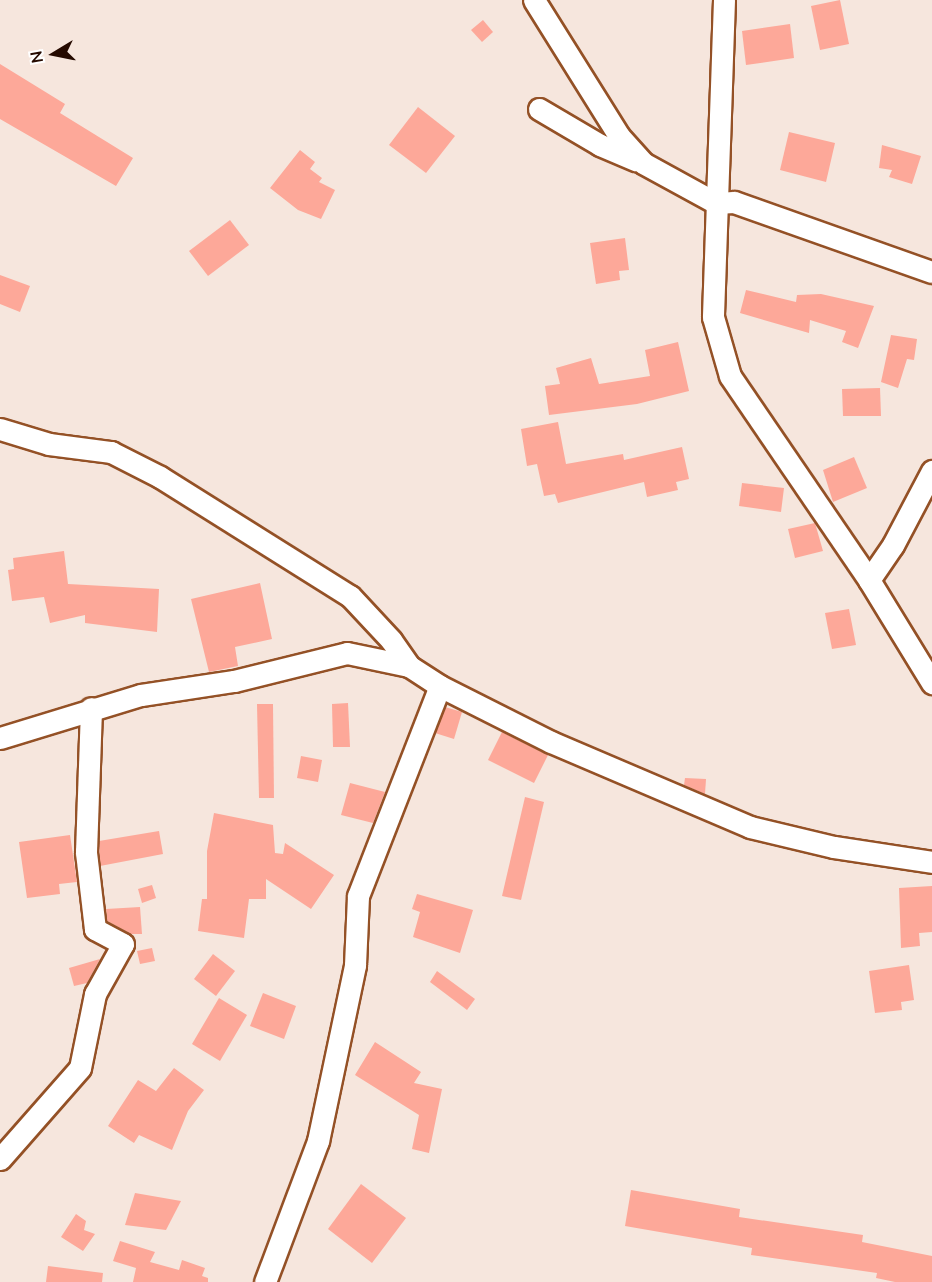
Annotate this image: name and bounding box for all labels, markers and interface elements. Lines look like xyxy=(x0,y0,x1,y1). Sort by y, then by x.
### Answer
north arrow xyxy=(24,24,84,84)
text: N xyxy=(25,49,47,65)

